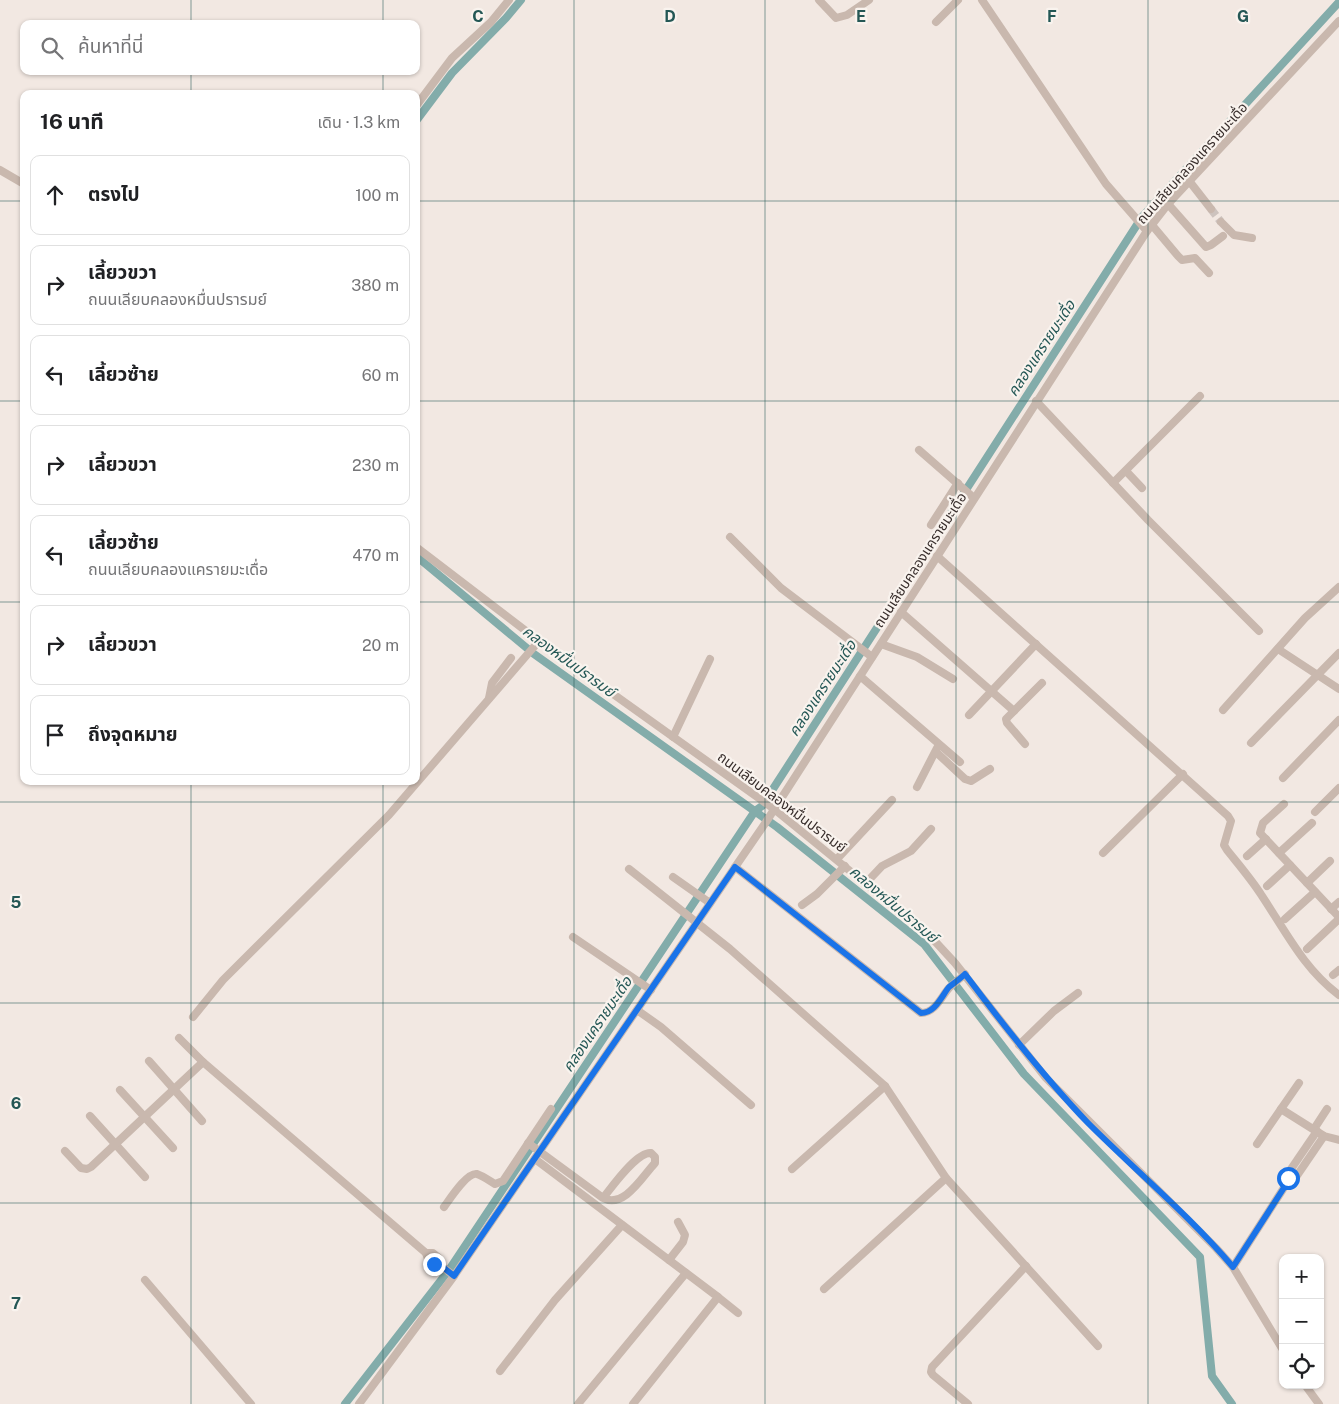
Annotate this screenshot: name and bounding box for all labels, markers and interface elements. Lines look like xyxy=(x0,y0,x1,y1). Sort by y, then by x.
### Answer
text: C xyxy=(472,7,484,26)
text: D xyxy=(664,7,676,26)
text: E xyxy=(856,7,866,26)
text: F xyxy=(1047,7,1057,26)
text: G xyxy=(1237,7,1249,26)
search box xyxy=(20,20,420,75)
icon: search xyxy=(38,34,66,62)
text: ค้นหาที่นี่ xyxy=(78,35,143,57)
street label: ถนนเลียบคลองแครายมะเดื่อ xyxy=(1132,98,1251,227)
text: 16 นาที xyxy=(40,109,104,134)
text: เดิน · 1.3 km xyxy=(318,113,400,132)
icon: ahead xyxy=(41,181,69,209)
text: ตรงไป xyxy=(88,183,140,205)
text: 100 m xyxy=(355,186,399,205)
text: เลี้ยวขวา xyxy=(88,261,157,283)
icon: right xyxy=(41,271,69,299)
text: 380 m xyxy=(351,276,399,295)
text: ถนนเลียบคลองหมื่นปรารมย์ xyxy=(88,290,267,309)
water label: คลองแครายมะเดื่อ xyxy=(1002,295,1079,399)
icon: left xyxy=(41,361,69,389)
text: เลี้ยวซ้าย xyxy=(88,363,159,385)
text: 60 m xyxy=(362,366,399,385)
icon: right xyxy=(41,451,69,479)
text: เลี้ยวขวา xyxy=(88,453,157,475)
text: 230 m xyxy=(352,456,399,475)
street label: ถนนเลียบคลองแครายมะเดื่อ xyxy=(869,488,970,630)
text: เลี้ยวซ้าย xyxy=(88,531,159,553)
icon: left xyxy=(41,541,69,569)
text: 470 m xyxy=(352,546,399,565)
text: ถนนเลียบคลองแครายมะเดื่อ xyxy=(88,560,268,579)
water label: คลองหมื่นปรารมย์ xyxy=(520,620,622,702)
icon: right xyxy=(41,631,69,659)
text: เลี้ยวขวา xyxy=(88,633,157,655)
water label: คลองแครายมะเดื่อ xyxy=(783,635,860,739)
text: 20 m xyxy=(362,636,399,655)
icon: arrive xyxy=(41,721,69,749)
text: ถึงจุดหมาย xyxy=(88,723,178,745)
street label: ถนนเลียบคลองหมื่นปรารมย์ xyxy=(715,747,851,856)
water label: คลองหมื่นปรารมย์ xyxy=(847,861,945,948)
text: 5 xyxy=(11,893,22,912)
water label: คลองแครายมะเดื่อ xyxy=(557,971,636,1075)
text: 6 xyxy=(11,1094,21,1113)
route start xyxy=(1277,1167,1300,1190)
route end xyxy=(423,1253,446,1276)
map controls xyxy=(1279,1254,1324,1389)
button: + xyxy=(1279,1254,1324,1299)
text: 7 xyxy=(11,1294,21,1313)
button: − xyxy=(1279,1299,1324,1344)
button: locate xyxy=(1279,1344,1324,1389)

